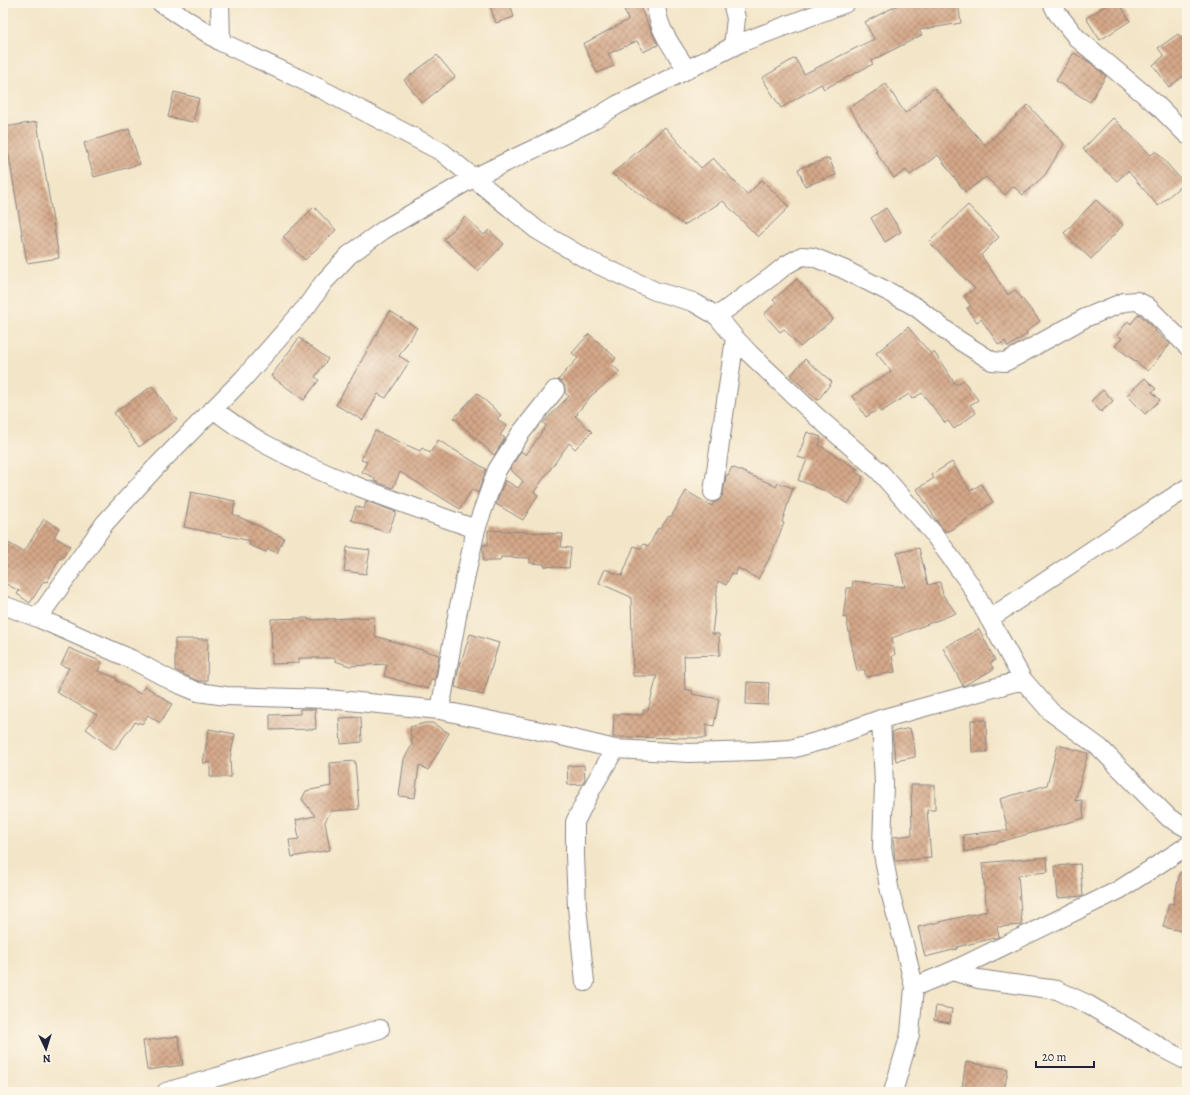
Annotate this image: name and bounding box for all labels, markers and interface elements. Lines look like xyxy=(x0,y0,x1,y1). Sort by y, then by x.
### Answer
north arrow xyxy=(26,1029,66,1069)
scale bar xyxy=(1036,1043,1094,1069)
text: 20 m xyxy=(1042,1049,1066,1065)
text: N xyxy=(42,1051,51,1066)

